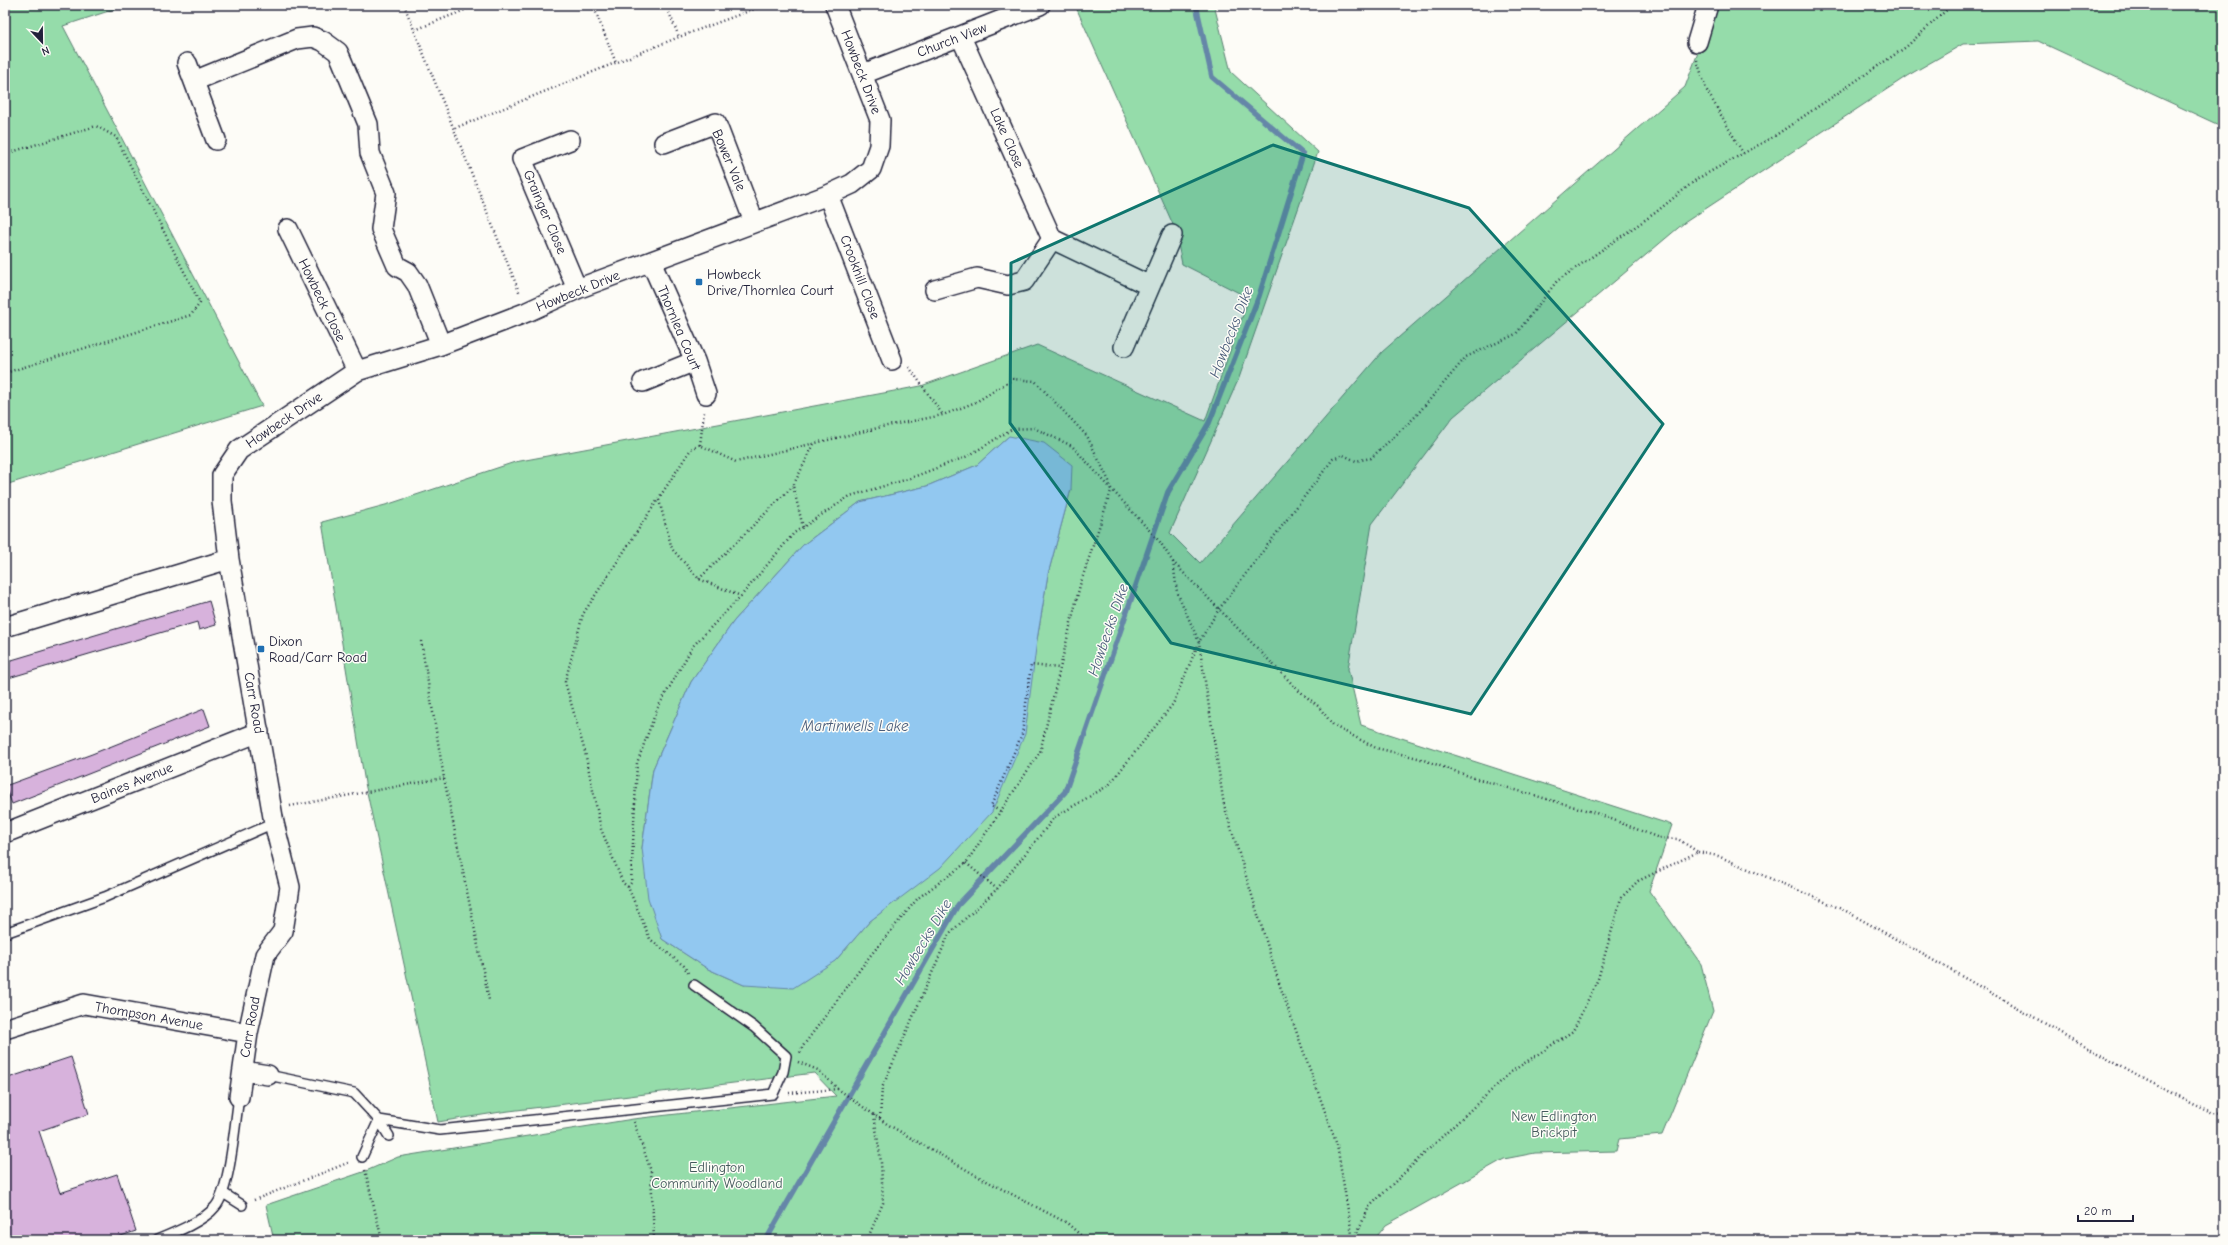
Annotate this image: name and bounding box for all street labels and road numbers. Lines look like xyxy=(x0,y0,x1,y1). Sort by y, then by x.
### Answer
street label: Church View xyxy=(915,19,990,61)
street label: Howbeck Drive xyxy=(837,28,885,116)
street label: Lake Close xyxy=(986,105,1028,171)
street label: Bower Vale xyxy=(708,127,750,193)
street label: Grainger Close xyxy=(520,167,570,257)
street label: Crookhill Close xyxy=(836,233,884,321)
street label: Howbeck Close xyxy=(295,256,349,344)
street label: Howbeck Drive xyxy=(534,267,622,315)
street label: Thornlea Court xyxy=(654,283,705,374)
street label: Howbeck Drive xyxy=(243,388,325,452)
street label: Carr Road xyxy=(240,671,268,735)
street label: Baines Avenue xyxy=(88,759,176,807)
street label: Carr Road xyxy=(236,995,264,1059)
street label: Thompson Avenue xyxy=(94,998,204,1034)

